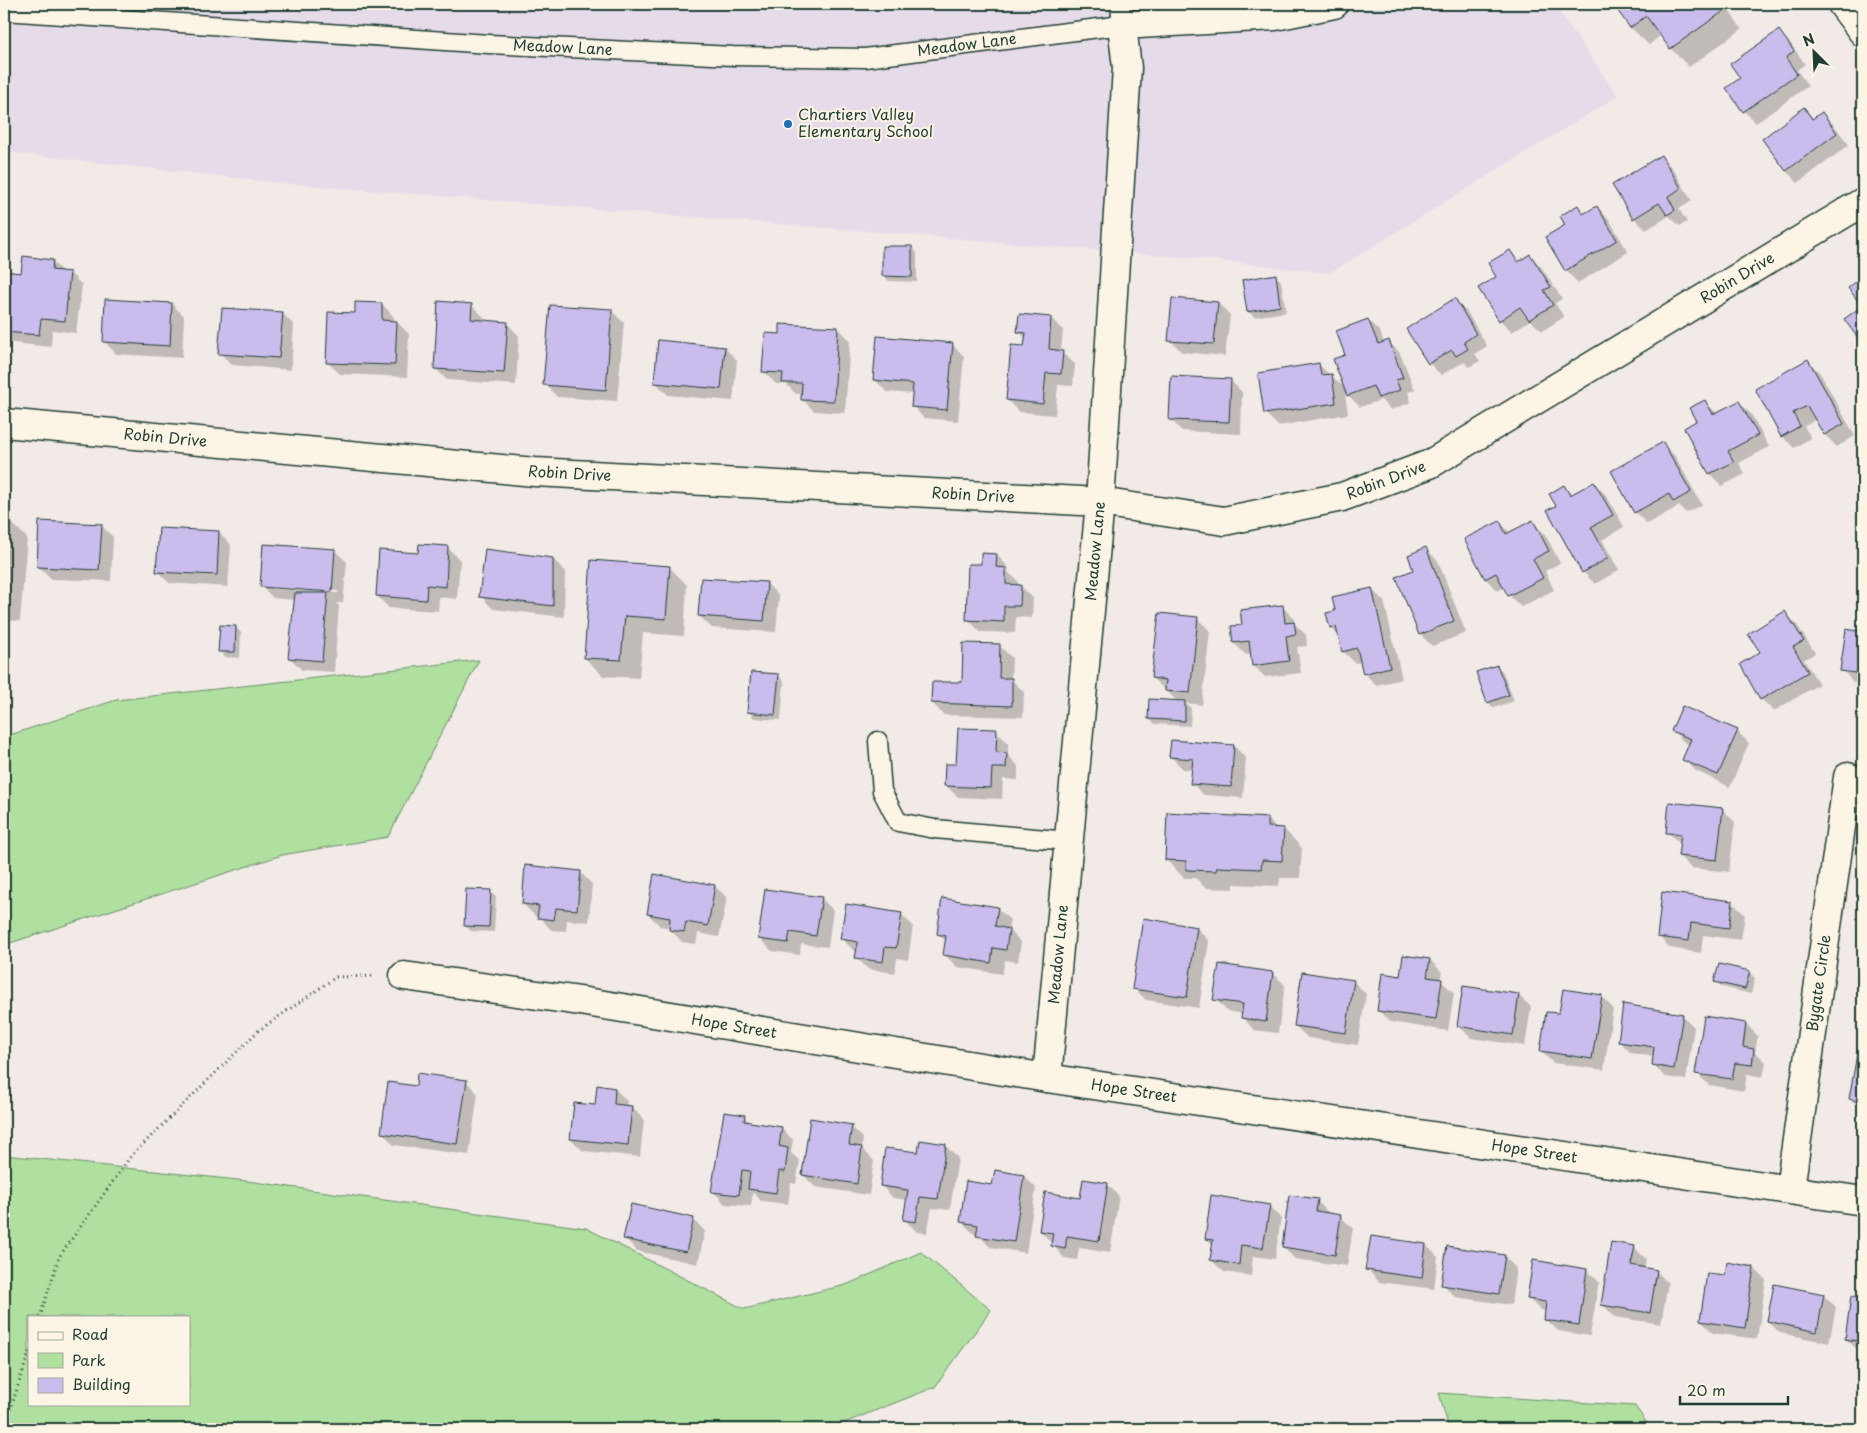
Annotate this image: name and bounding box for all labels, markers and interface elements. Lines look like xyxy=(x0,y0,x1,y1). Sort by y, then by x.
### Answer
street label: Meadow Lane xyxy=(916,26,1018,61)
north arrow xyxy=(1790,28,1840,78)
text: N xyxy=(1799,28,1818,52)
street label: Meadow Lane xyxy=(513,32,613,60)
place label: Chartiers Valley Elementary School xyxy=(798,102,933,142)
marker: Chartiers Valley Elementary School xyxy=(782,118,794,130)
street label: Robin Drive xyxy=(1695,245,1778,308)
street label: Robin Drive xyxy=(123,421,208,452)
street label: Robin Drive xyxy=(1342,454,1429,504)
street label: Robin Drive xyxy=(527,458,612,486)
street label: Robin Drive xyxy=(931,480,1015,507)
street label: Meadow Lane xyxy=(1078,500,1110,602)
street label: Meadow Lane xyxy=(1041,903,1073,1005)
street label: Bygate Circle xyxy=(1799,933,1836,1033)
street label: Hope Street xyxy=(690,1007,779,1043)
street label: Hope Street xyxy=(1090,1072,1179,1107)
street label: Hope Street xyxy=(1490,1132,1579,1168)
legend xyxy=(28,1316,190,1406)
text: Road xyxy=(72,1322,108,1345)
text: Park xyxy=(72,1348,106,1371)
text: Building xyxy=(72,1372,131,1395)
scale bar xyxy=(1680,1373,1787,1405)
text: 20 m xyxy=(1687,1378,1726,1401)

